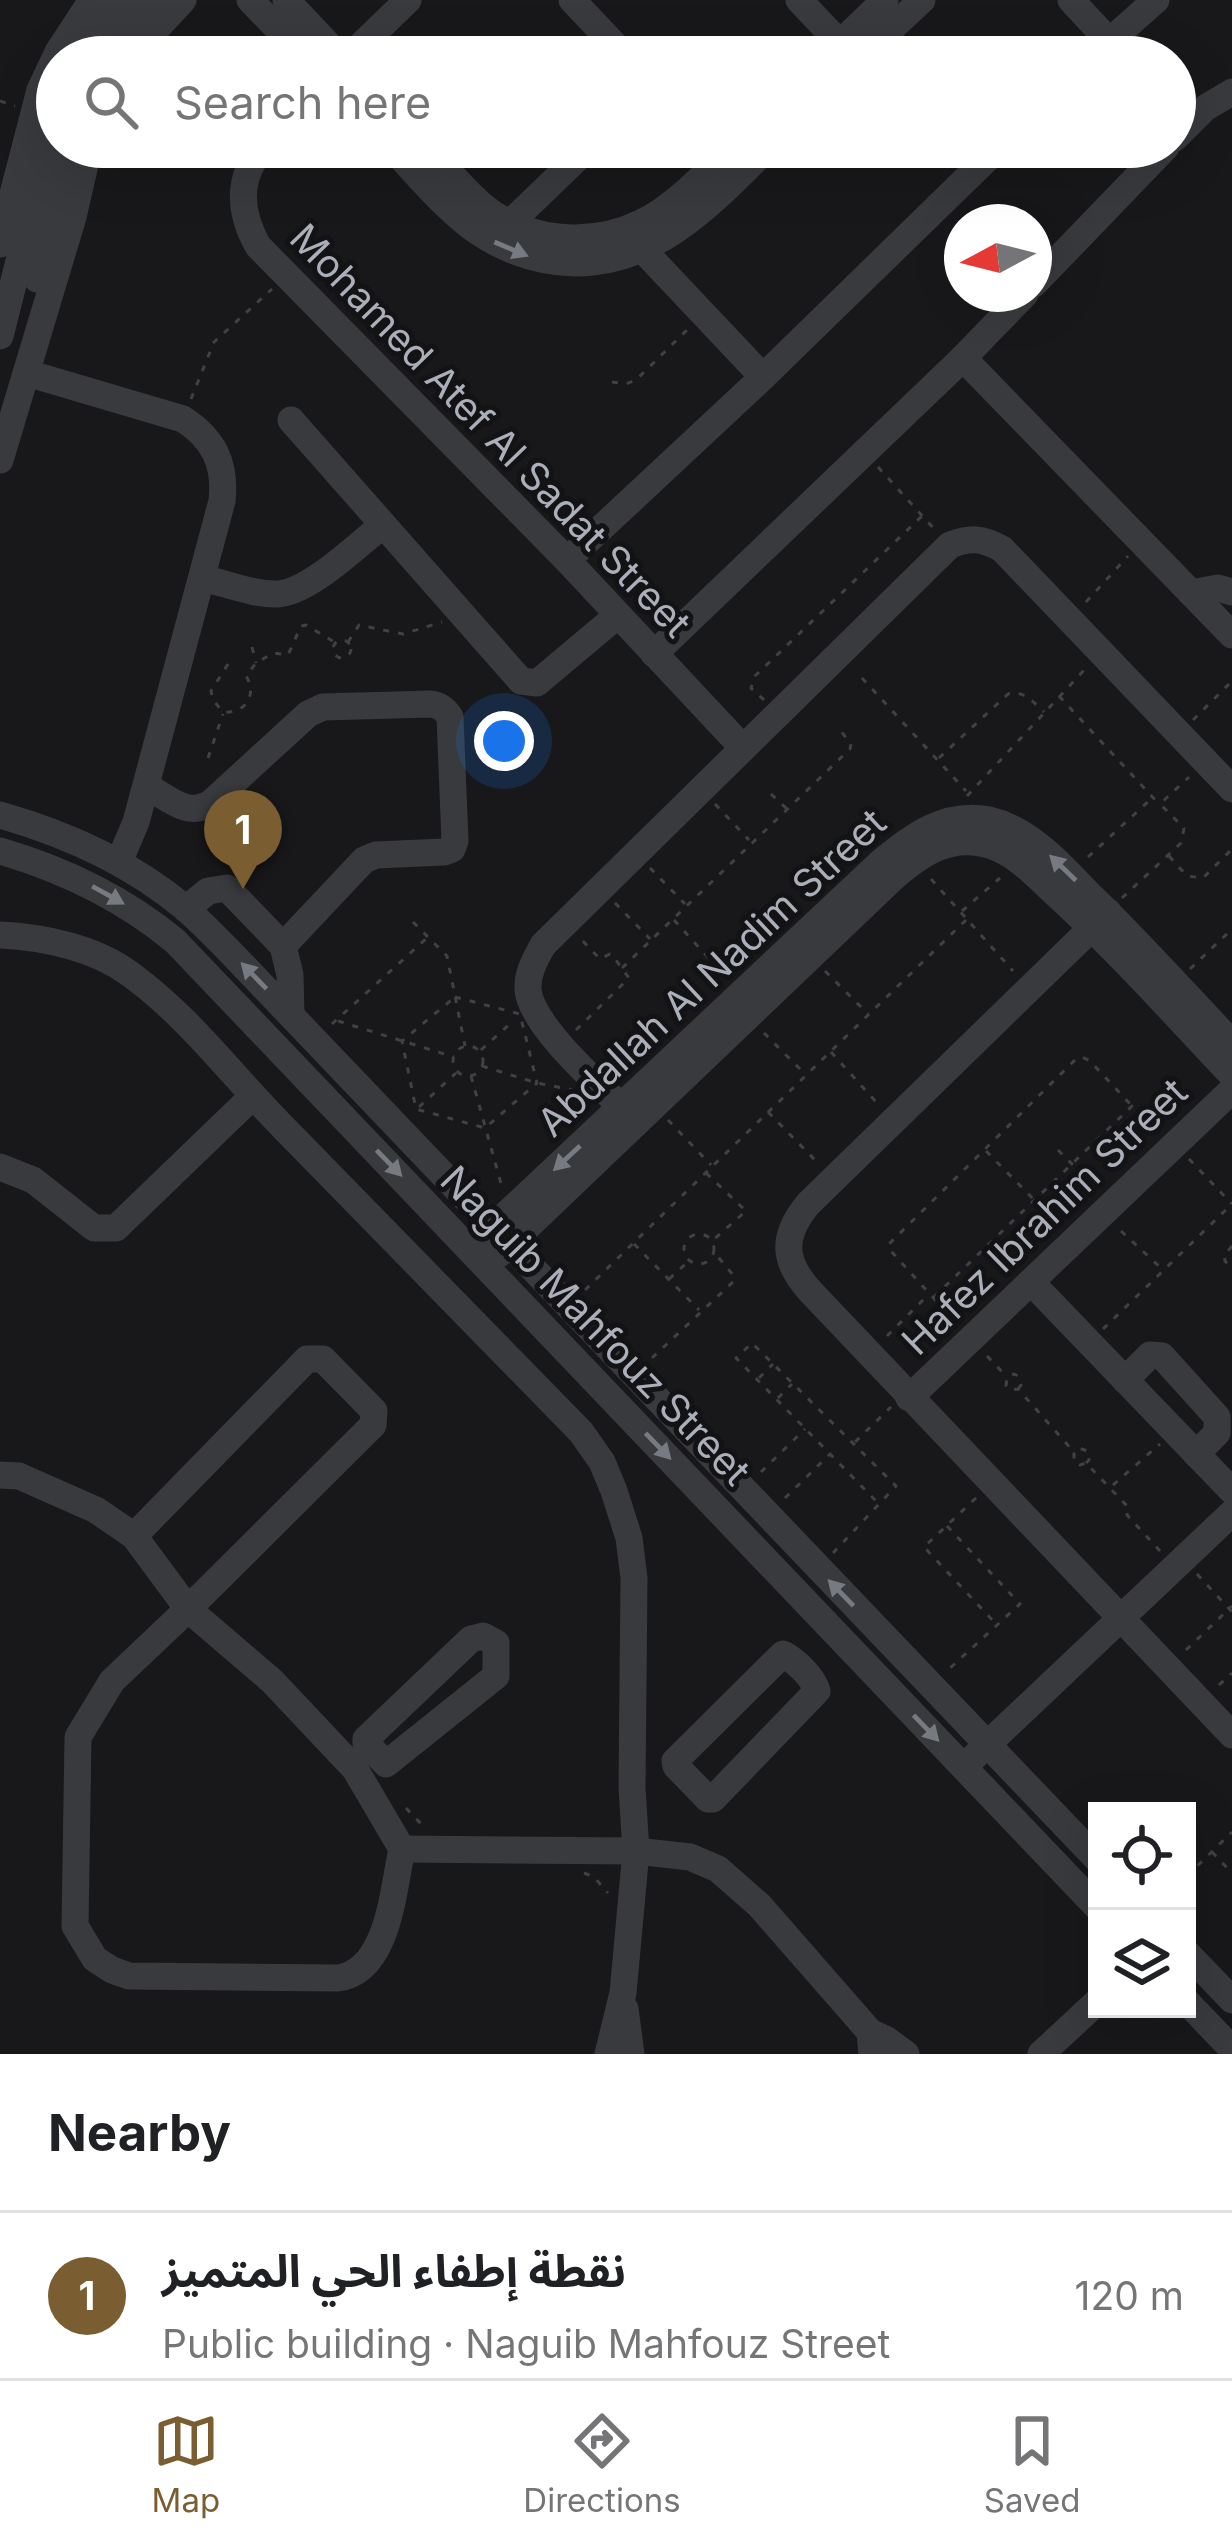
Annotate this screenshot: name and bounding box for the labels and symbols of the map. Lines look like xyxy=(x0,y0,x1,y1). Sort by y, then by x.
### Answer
north arrow xyxy=(944,204,1052,312)
street label: Mohamed Atef Al Sadat Street xyxy=(281,214,701,646)
one-way arrow xyxy=(494,239,529,259)
your location xyxy=(474,711,534,771)
pin: 1 xyxy=(204,790,282,889)
street label: Abdallah Al Nadim Street xyxy=(527,798,895,1146)
one-way arrow xyxy=(1049,855,1078,883)
one-way arrow xyxy=(92,883,125,904)
one-way arrow xyxy=(240,962,268,991)
street label: Hafez Ibrahim Street xyxy=(892,1068,1196,1364)
one-way arrow xyxy=(552,1143,581,1171)
one-way arrow xyxy=(374,1148,402,1177)
street label: Naguib Mahfouz Street xyxy=(431,1156,761,1494)
one-way arrow xyxy=(643,1431,671,1460)
one-way arrow xyxy=(828,1579,856,1608)
one-way arrow xyxy=(912,1713,940,1742)

